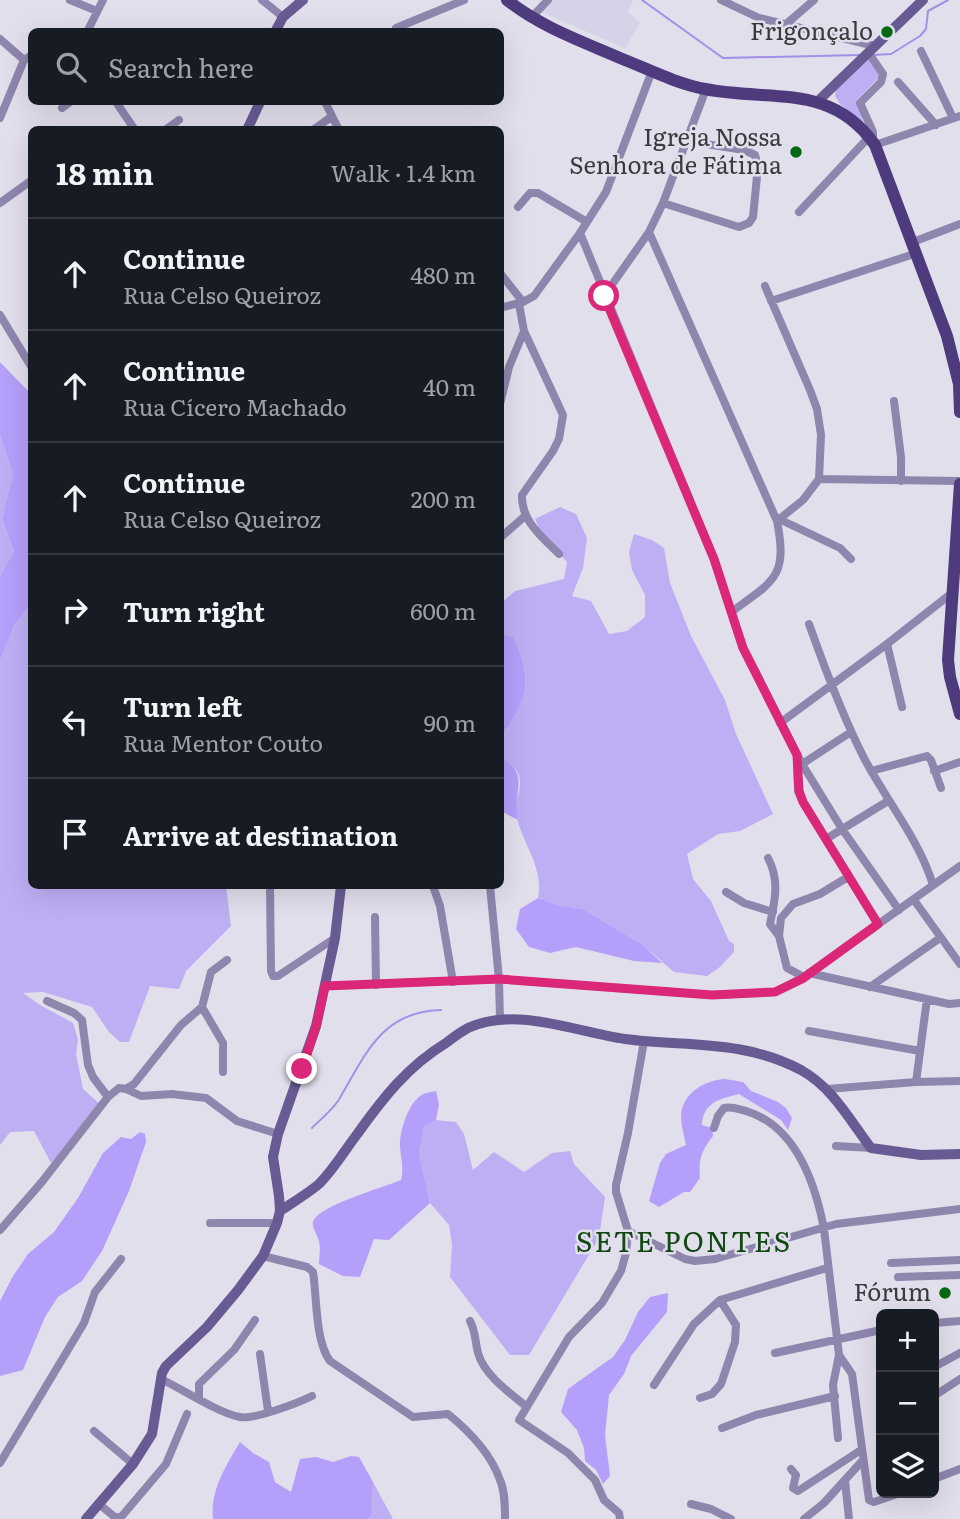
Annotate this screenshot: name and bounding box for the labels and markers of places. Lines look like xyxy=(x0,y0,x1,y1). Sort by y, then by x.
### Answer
place label: Frigonçalo xyxy=(750,12,873,47)
marker: Frigonçalo xyxy=(879,24,895,40)
place label: Igreja Nossa Senhora de Fátima xyxy=(569,118,782,181)
marker: Igreja Nossa Senhora de Fátima xyxy=(788,144,804,160)
place label: Fórum xyxy=(854,1273,931,1308)
marker: Fórum xyxy=(937,1285,953,1301)

